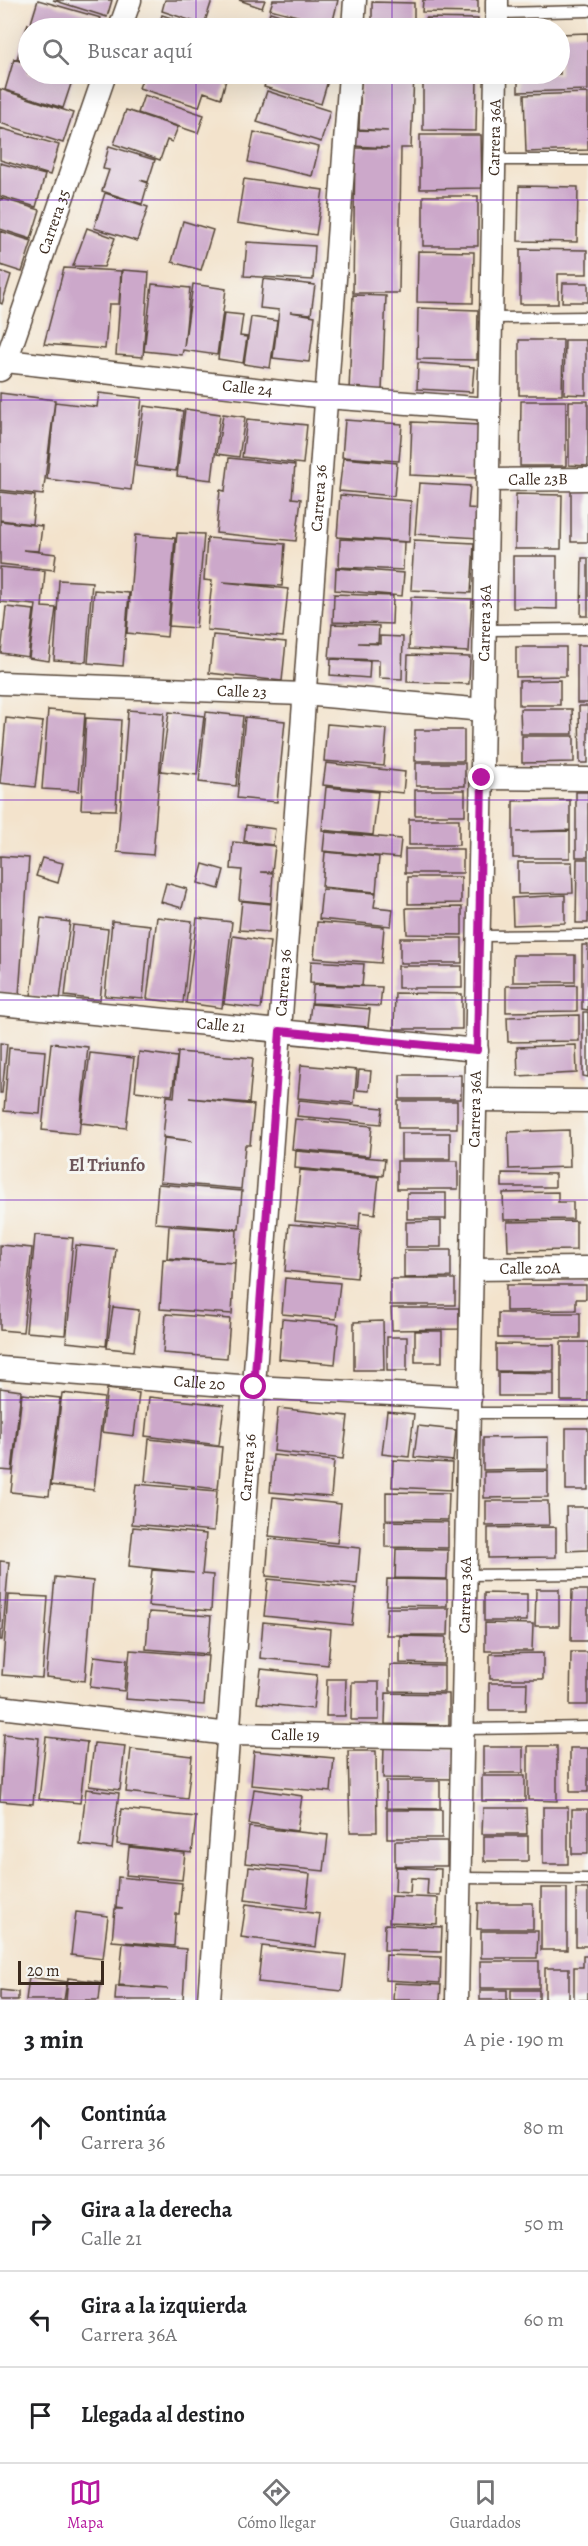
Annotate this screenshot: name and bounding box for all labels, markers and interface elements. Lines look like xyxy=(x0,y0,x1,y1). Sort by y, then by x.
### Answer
search box xyxy=(18,18,570,84)
icon: search xyxy=(39,35,72,68)
text: Buscar aquí xyxy=(87,36,193,66)
street label: Carrera 36A xyxy=(483,98,507,176)
street label: Carrera 35 xyxy=(33,187,75,257)
street label: Calle 24 xyxy=(221,374,274,402)
street label: Carrera 36 xyxy=(306,464,332,532)
street label: Calle 23B xyxy=(508,468,568,491)
street label: Carrera 36A xyxy=(473,584,497,662)
street label: Calle 23 xyxy=(216,680,267,704)
route end xyxy=(468,764,494,790)
street label: Carrera 36 xyxy=(270,948,297,1017)
street label: Calle 21 xyxy=(196,1012,247,1039)
street label: Carrera 36A xyxy=(463,1070,487,1148)
district label: El Triunfo xyxy=(69,1153,145,1177)
street label: Calle 20A xyxy=(499,1257,561,1280)
street label: Calle 20 xyxy=(173,1370,226,1396)
route start xyxy=(240,1373,266,1399)
street label: Carrera 36 xyxy=(235,1433,261,1502)
street label: Carrera 36A xyxy=(453,1556,477,1634)
street label: Calle 19 xyxy=(271,1724,320,1747)
scale bar xyxy=(18,1958,104,1986)
text: 20 m xyxy=(27,1960,60,1982)
text: 3 min xyxy=(24,2022,84,2057)
text: A pie · 190 m xyxy=(464,2026,564,2053)
text: Continúa xyxy=(81,2099,167,2129)
icon: ahead xyxy=(24,2111,57,2144)
text: 80 m xyxy=(523,2114,564,2141)
text: Carrera 36 xyxy=(81,2129,165,2156)
text: Gira a la derecha xyxy=(81,2195,232,2225)
icon: right xyxy=(24,2207,57,2240)
text: 50 m xyxy=(524,2210,564,2237)
text: Calle 21 xyxy=(81,2225,142,2252)
text: Gira a la izquierda xyxy=(81,2291,247,2321)
icon: left xyxy=(24,2303,57,2336)
text: 60 m xyxy=(524,2306,564,2333)
text: Carrera 36A xyxy=(81,2321,177,2348)
icon: arrive xyxy=(24,2399,57,2432)
text: Llegada al destino xyxy=(81,2400,245,2430)
tab: Mapa xyxy=(67,2476,104,2534)
tab: Cómo llegar xyxy=(237,2476,316,2534)
tab: Guardados xyxy=(450,2476,521,2534)

